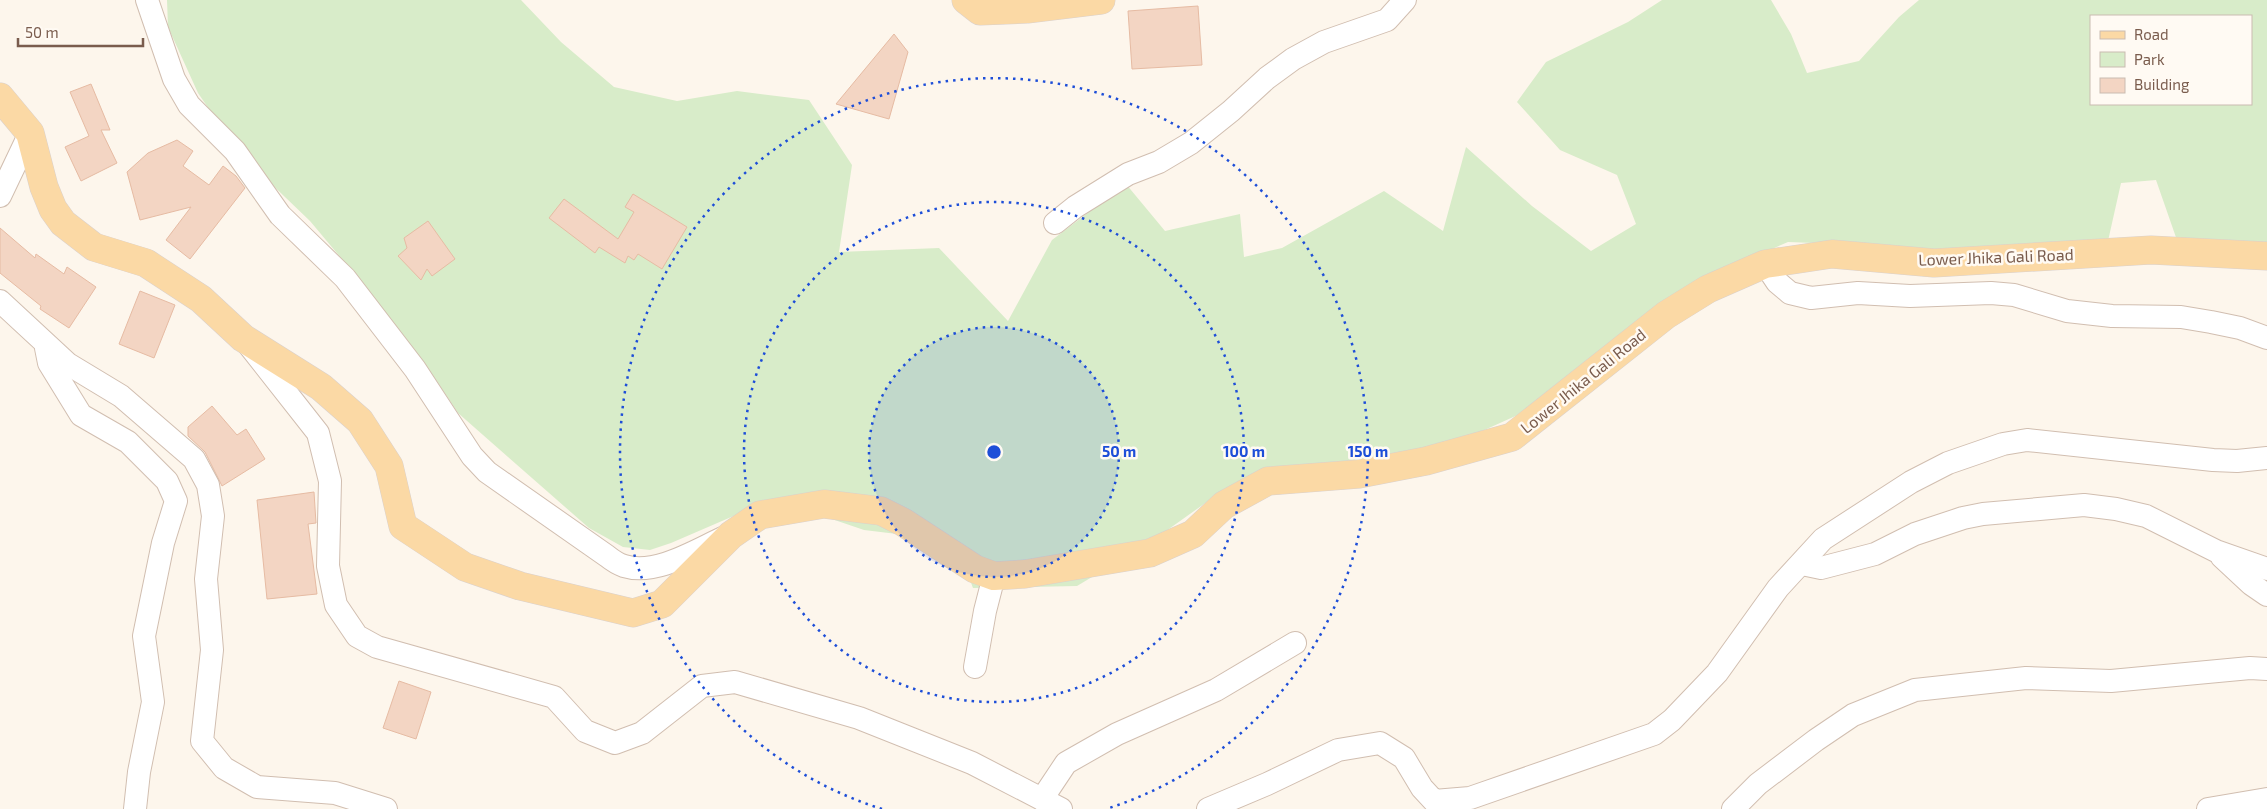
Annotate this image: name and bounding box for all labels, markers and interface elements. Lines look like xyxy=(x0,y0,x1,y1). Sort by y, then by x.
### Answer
scale bar xyxy=(18,15,142,47)
legend xyxy=(2090,15,2252,105)
text: 50 m xyxy=(25,23,59,41)
text: Road xyxy=(2134,25,2169,43)
text: Park xyxy=(2134,50,2165,68)
text: Building xyxy=(2134,75,2190,93)
street label: Lower Jhika Gali Road xyxy=(1918,244,2074,269)
street label: Lower Jhika Gali Road xyxy=(1516,324,1649,437)
text: 50 m xyxy=(1102,442,1136,460)
text: 100 m xyxy=(1223,442,1265,460)
text: 150 m xyxy=(1348,442,1388,460)
centre of rings xyxy=(985,443,1003,461)

